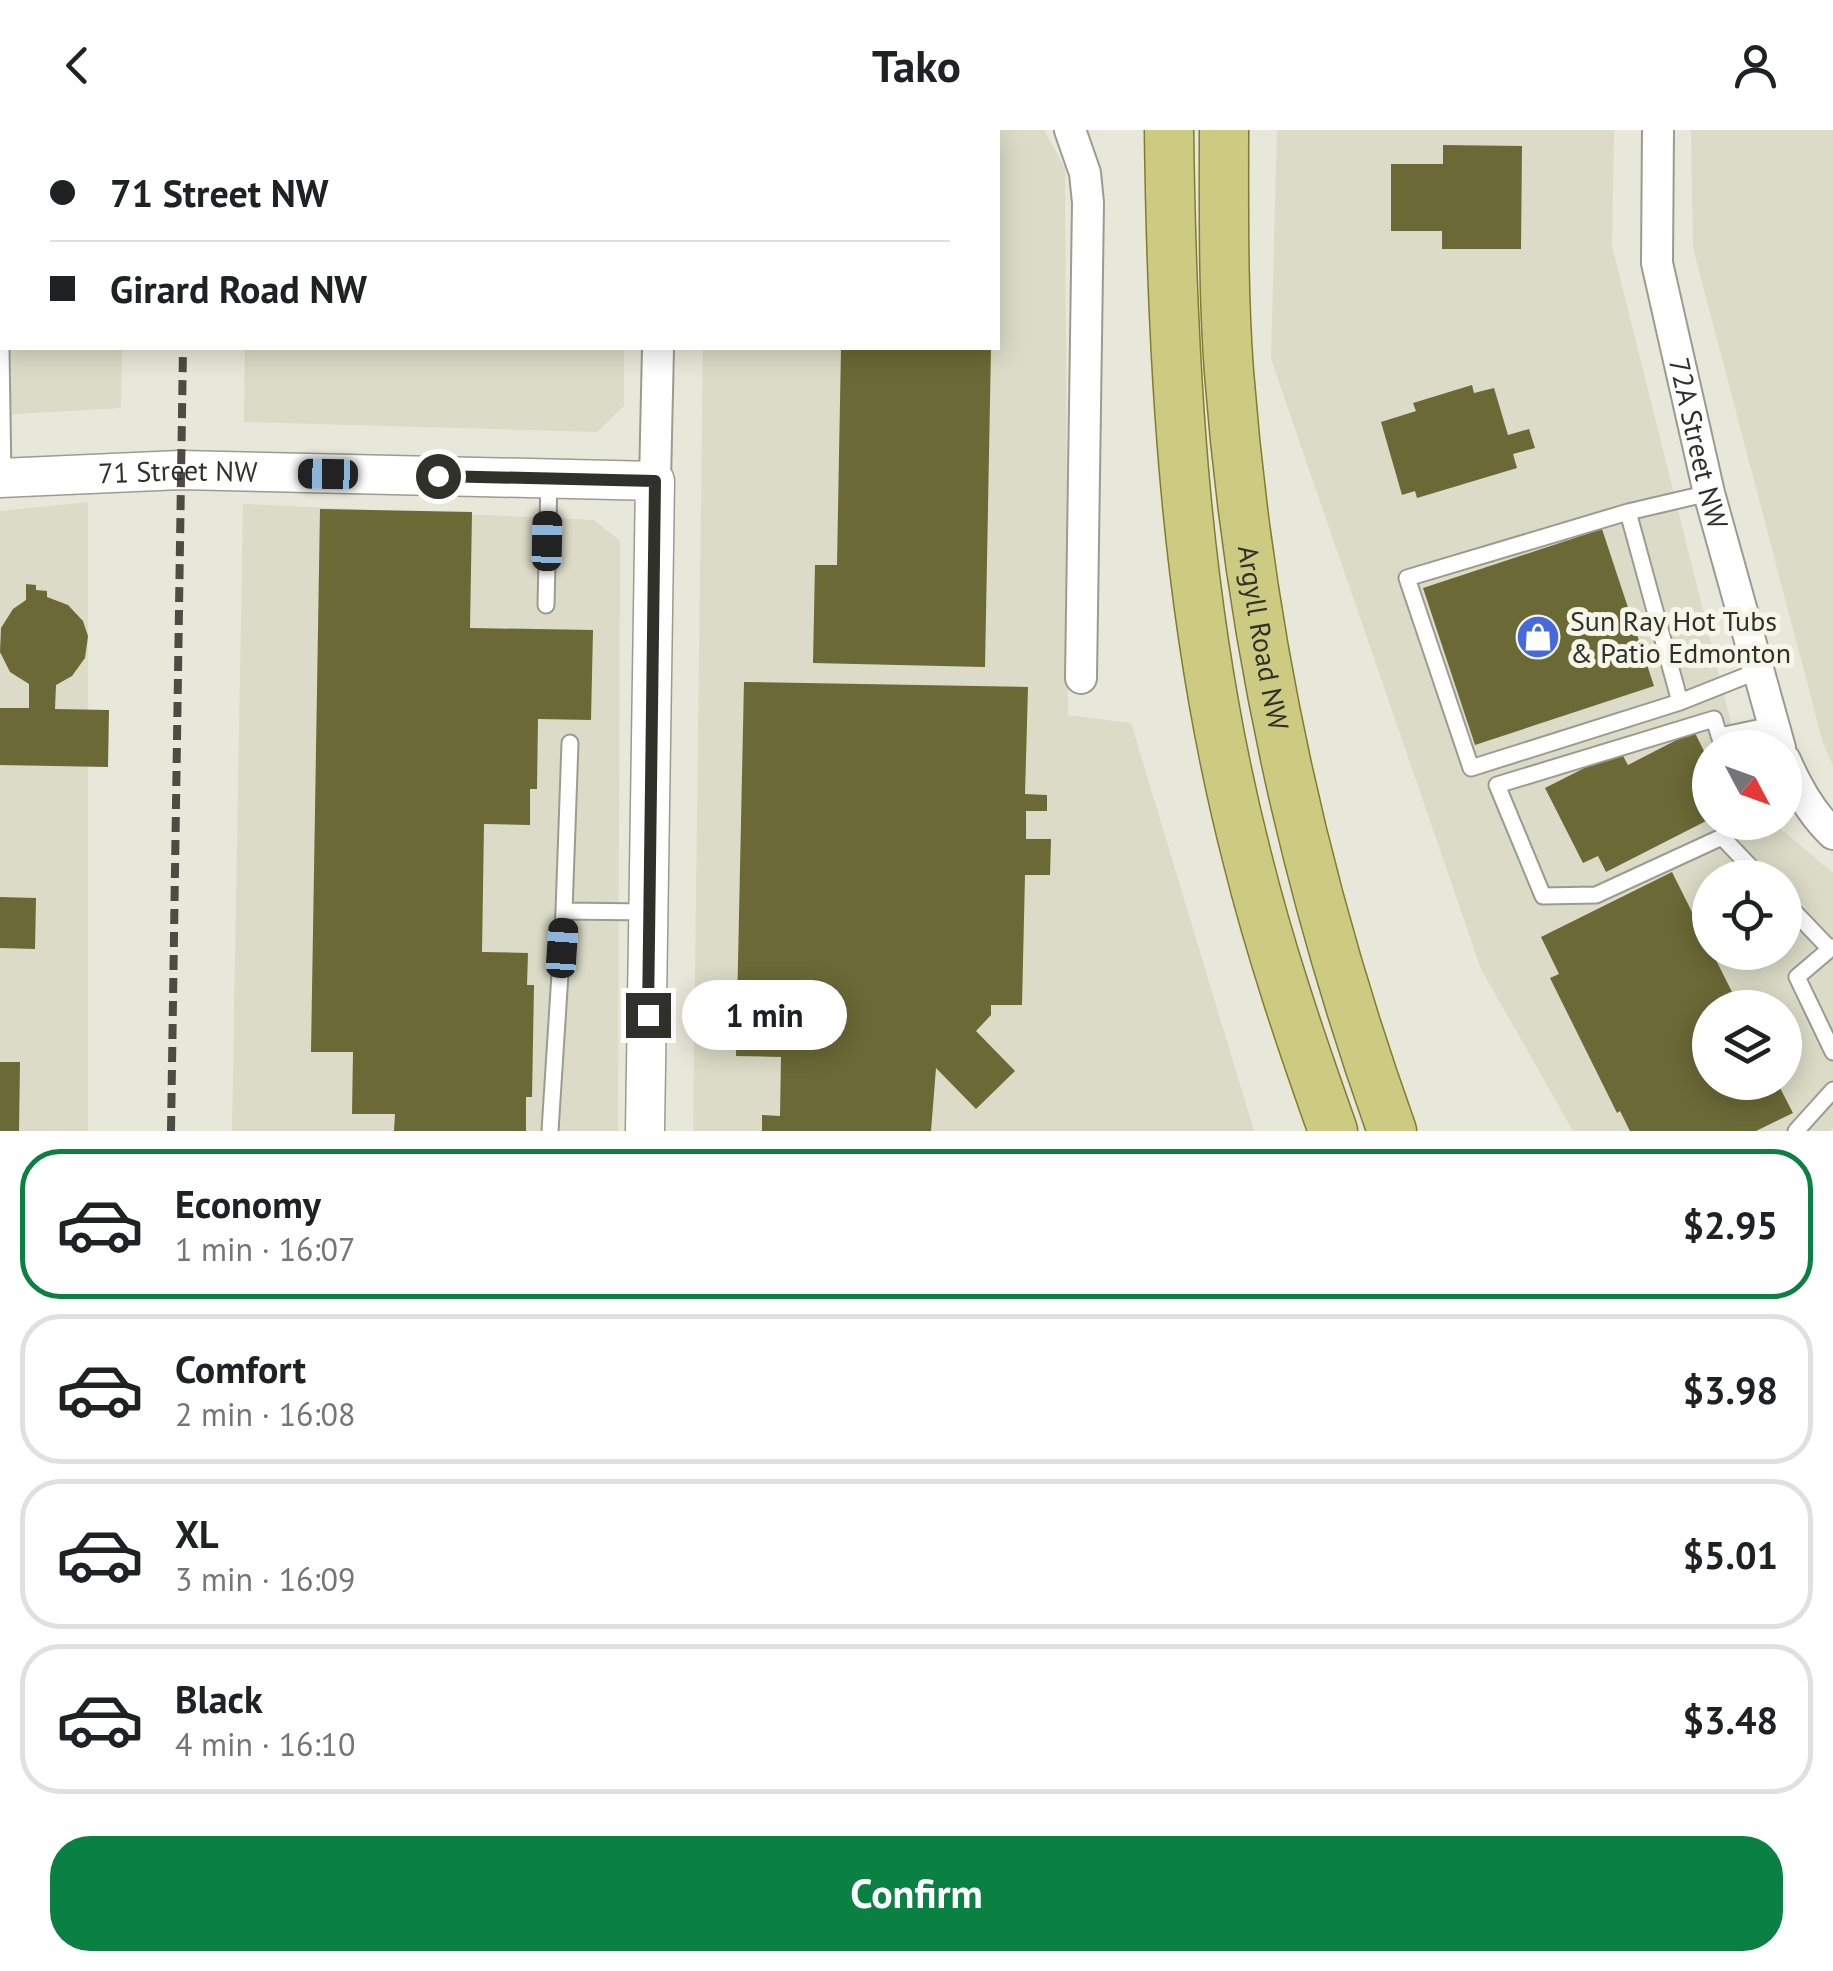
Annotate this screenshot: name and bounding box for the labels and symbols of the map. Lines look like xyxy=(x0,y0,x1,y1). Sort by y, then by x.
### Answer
street label: 72A Street NW xyxy=(1661,354,1737,533)
street label: 71 Street NW xyxy=(98,451,258,492)
route start xyxy=(416,454,461,499)
car xyxy=(298,458,358,490)
car xyxy=(531,511,563,571)
street label: Argyll Road NW xyxy=(1230,543,1298,733)
place label: Sun Ray Hot Tubs & Patio Edmonton xyxy=(1570,602,1791,671)
shop icon: Sun Ray Hot Tubs & Patio Edmonton xyxy=(1515,614,1561,660)
north arrow xyxy=(1692,730,1802,840)
car xyxy=(545,917,579,979)
callout: 1 min xyxy=(683,980,848,1050)
route end xyxy=(626,993,671,1038)

